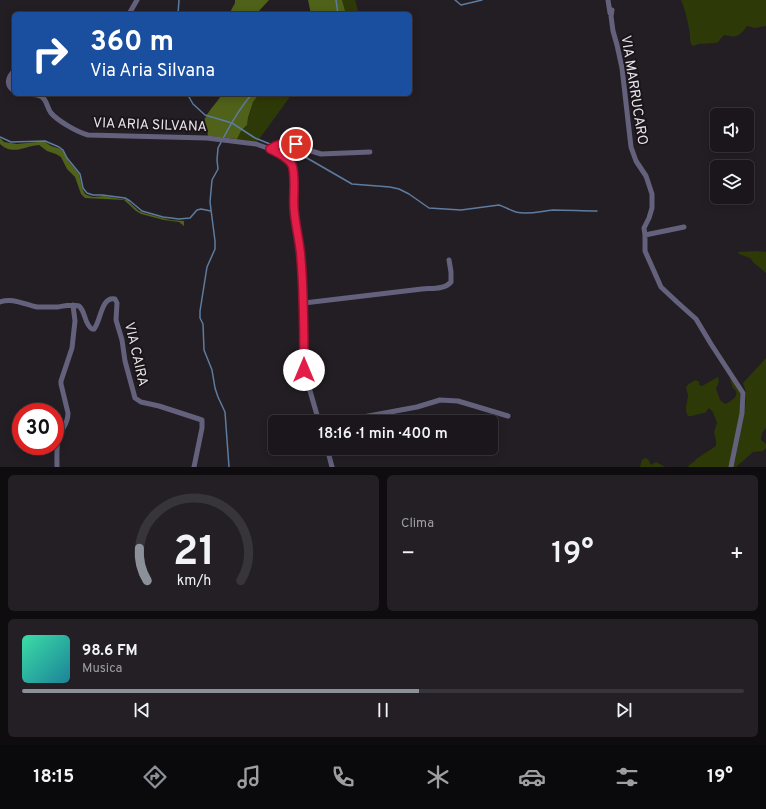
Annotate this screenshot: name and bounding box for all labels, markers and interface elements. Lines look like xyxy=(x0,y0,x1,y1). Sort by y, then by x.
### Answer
text: 360 m xyxy=(90,25,174,61)
icon: right xyxy=(24,28,76,80)
street label: VIA MARRUCARO xyxy=(616,34,651,146)
text: Via Aria Silvana xyxy=(90,60,215,83)
map controls xyxy=(710,108,754,204)
button: sound xyxy=(710,108,754,152)
street label: VIA ARIA SILVANA xyxy=(93,115,207,136)
pin xyxy=(279,127,313,161)
icon: arrive xyxy=(285,133,307,155)
button: layers xyxy=(710,160,754,204)
street label: VIA CAIRA xyxy=(120,321,151,388)
position arrow xyxy=(283,349,325,391)
speed limit sign: 30 xyxy=(12,403,64,455)
text: 18:16 · 1 min · 400 m xyxy=(318,425,448,444)
text: Clima xyxy=(401,516,434,532)
text: 21 xyxy=(172,527,215,580)
text: 19° xyxy=(551,536,594,573)
text: − xyxy=(401,541,415,568)
text: + xyxy=(730,541,744,568)
text: km/h xyxy=(176,572,211,590)
text: 98.6 FM xyxy=(82,642,138,661)
text: Musica xyxy=(82,661,122,677)
icon: previous xyxy=(131,699,153,721)
icon: pause xyxy=(372,699,394,721)
icon: next xyxy=(613,699,635,721)
icon: directions xyxy=(141,763,169,791)
icon: music xyxy=(235,763,263,791)
icon: phone xyxy=(329,763,357,791)
icon: climate xyxy=(424,763,452,791)
icon: car xyxy=(518,763,546,791)
icon: filters xyxy=(613,763,641,791)
text: 18:15 xyxy=(33,766,74,789)
text: 19° xyxy=(707,766,733,789)

